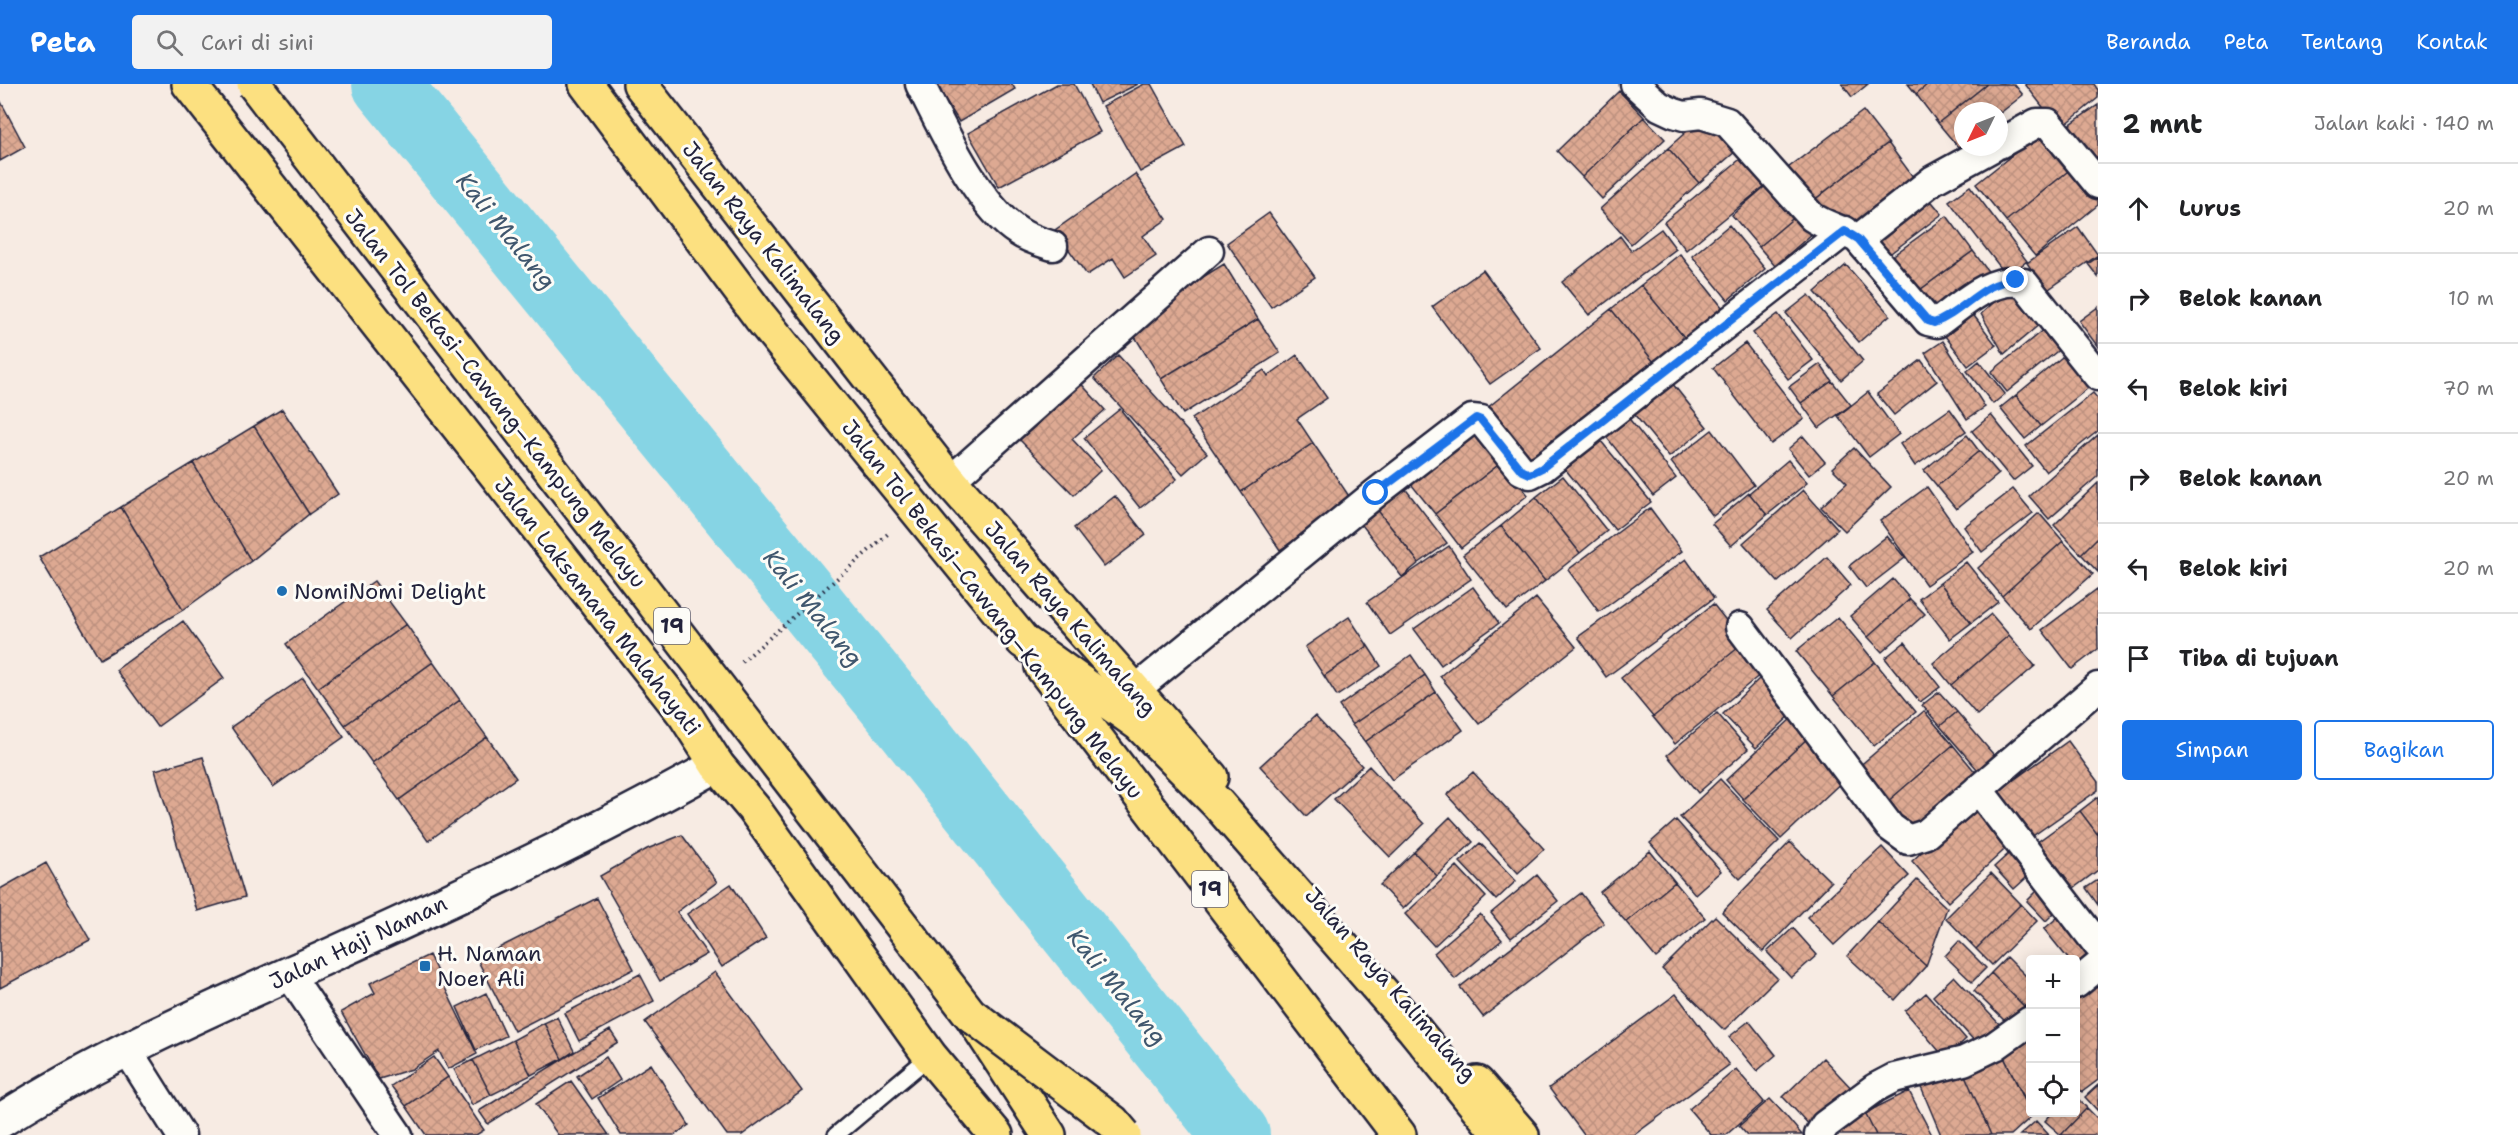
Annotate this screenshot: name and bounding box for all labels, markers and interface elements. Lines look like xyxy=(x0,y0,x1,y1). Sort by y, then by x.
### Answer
search box xyxy=(132,15,552,69)
text: Peta xyxy=(30,23,96,61)
icon: search xyxy=(153,26,186,59)
text: Cari di sini xyxy=(201,28,314,57)
text: Beranda xyxy=(2106,28,2191,56)
text: Peta xyxy=(2224,28,2268,56)
text: Tentang xyxy=(2301,28,2383,56)
text: Kontak xyxy=(2416,28,2488,56)
north arrow xyxy=(1954,102,2008,156)
text: 2 mnt xyxy=(2122,106,2202,141)
text: Jalan kaki · 140 m xyxy=(2314,110,2494,136)
street label: Jalan Raya Kalimalang xyxy=(676,135,852,349)
water label: Kali Malang xyxy=(449,166,563,296)
icon: ahead xyxy=(2122,192,2155,225)
text: Lurus xyxy=(2179,194,2241,223)
text: 20 m xyxy=(2443,195,2494,221)
street label: Jalan Tol Bekasi–Cawang–Kampung Melayu xyxy=(338,203,653,594)
route end xyxy=(2002,266,2028,292)
icon: right xyxy=(2122,282,2155,315)
text: Belok kanan xyxy=(2179,284,2322,313)
text: 10 m xyxy=(2448,285,2494,311)
icon: left xyxy=(2122,372,2155,405)
text: Belok kiri xyxy=(2179,374,2288,403)
text: 70 m xyxy=(2442,375,2494,401)
street label: Jalan Tol Bekasi–Cawang–Kampung Melayu xyxy=(835,414,1150,805)
icon: right xyxy=(2122,462,2155,495)
text: Belok kanan xyxy=(2179,464,2322,493)
text: 20 m xyxy=(2443,465,2494,491)
street label: Jalan Laksamana Malahayati xyxy=(488,471,708,741)
route start xyxy=(1362,479,1388,505)
street label: Jalan Raya Kalimalang xyxy=(978,515,1163,722)
water label: Kali Malang xyxy=(756,543,870,673)
icon: left xyxy=(2122,552,2155,585)
text: Belok kiri xyxy=(2179,554,2288,583)
text: 20 m xyxy=(2443,555,2494,581)
place label: NomiNomi Delight xyxy=(294,577,486,606)
marker: NomiNomi Delight xyxy=(275,584,289,598)
road number: 19 xyxy=(654,608,690,644)
icon: arrive xyxy=(2122,642,2155,675)
text: Tiba di tujuan xyxy=(2179,644,2339,673)
button: Simpan xyxy=(2122,720,2302,780)
button: Bagikan xyxy=(2314,720,2494,780)
road number: 19 xyxy=(1192,871,1228,907)
street label: Jalan Raya Kalimalang xyxy=(1298,881,1483,1088)
street label: Jalan Haji Naman xyxy=(265,889,452,996)
water label: Kali Malang xyxy=(1060,922,1174,1052)
place label: H. Naman Noer Ali xyxy=(437,939,541,993)
map controls xyxy=(2026,955,2080,1117)
button: + xyxy=(2026,955,2080,1009)
marker: H. Naman Noer Ali xyxy=(418,959,432,973)
button: − xyxy=(2026,1009,2080,1063)
button: locate xyxy=(2026,1063,2080,1117)

